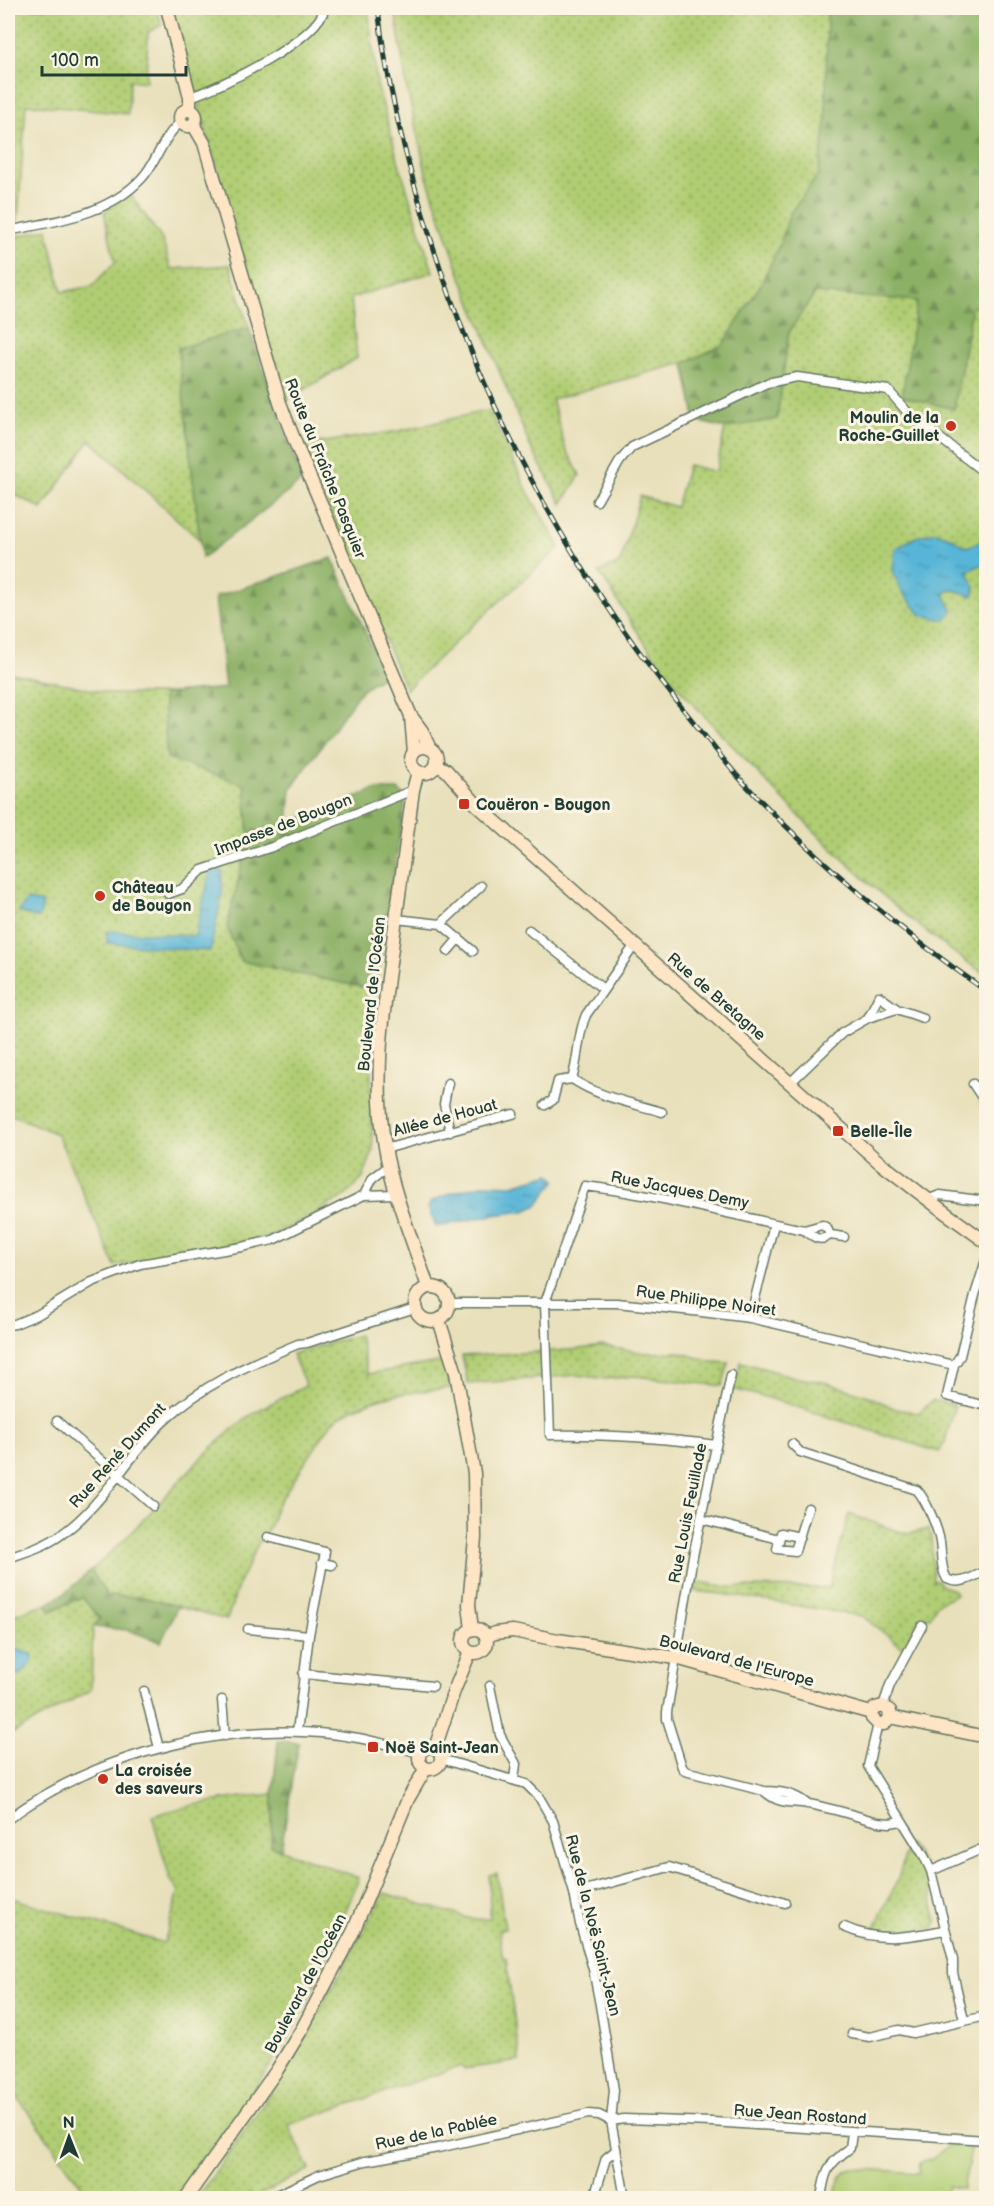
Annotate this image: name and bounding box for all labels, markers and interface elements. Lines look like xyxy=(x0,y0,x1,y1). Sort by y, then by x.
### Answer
scale bar xyxy=(42,39,186,77)
text: 100 m xyxy=(51,50,99,71)
street label: Route du Fraîche Pasquier xyxy=(280,376,370,562)
place label: Moulin de la Roche-Guillet xyxy=(838,409,940,446)
marker: Moulin de la Roche-Guillet xyxy=(944,419,958,433)
street label: Impasse de Bougon xyxy=(212,790,355,860)
place label: Couëron - Bougon xyxy=(476,796,610,815)
marker: Couëron - Bougon xyxy=(457,797,471,811)
place label: Château de Bougon xyxy=(112,879,191,916)
marker: Château de Bougon xyxy=(93,889,107,903)
street label: Boulevard de l'Océan xyxy=(355,916,390,1072)
street label: Rue de Bretagne xyxy=(663,949,770,1045)
street label: Allée de Houat xyxy=(391,1095,499,1141)
place label: Belle-Île xyxy=(850,1120,912,1142)
marker: Belle-Île xyxy=(831,1124,845,1138)
street label: Rue Jacques Demy xyxy=(609,1168,751,1213)
street label: Rue Philippe Noiret xyxy=(635,1282,777,1321)
street label: Rue René Dumont xyxy=(66,1400,170,1512)
street label: Rue Louis Feuillade xyxy=(666,1441,711,1585)
street label: Boulevard de l'Europe xyxy=(657,1632,817,1691)
place label: Noë Saint-Jean xyxy=(385,1739,499,1758)
marker: Noë Saint-Jean xyxy=(366,1740,380,1754)
place label: La croisée des saveurs xyxy=(115,1762,203,1799)
marker: La croisée des saveurs xyxy=(96,1772,110,1786)
street label: Rue de la Noë Saint-Jean xyxy=(561,1833,624,2018)
street label: Boulevard de l'Océan xyxy=(261,1911,351,2057)
street label: Rue Jean Rostand xyxy=(733,2101,867,2130)
north arrow xyxy=(39,2107,99,2167)
street label: Rue de la Pablée xyxy=(374,2110,499,2155)
text: N xyxy=(63,2114,75,2133)

